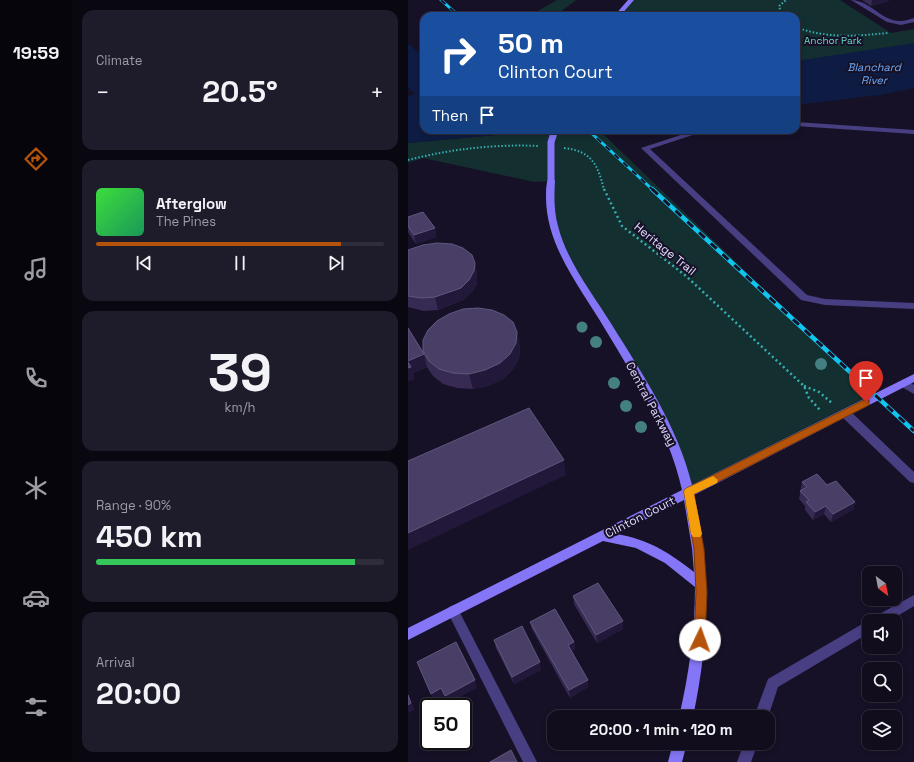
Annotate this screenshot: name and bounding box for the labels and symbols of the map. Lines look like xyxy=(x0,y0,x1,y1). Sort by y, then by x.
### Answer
park label: Anchor Park xyxy=(804,34,863,47)
water label: Blanchard River xyxy=(847,60,903,87)
street label: Heritage Trail xyxy=(631,219,699,279)
street label: Central Parkway xyxy=(622,359,680,449)
pin xyxy=(849,361,883,402)
street label: Clinton Court xyxy=(602,493,678,541)
north arrow xyxy=(862,566,902,606)
position arrow xyxy=(679,619,721,661)
speed limit sign: 50 xyxy=(420,698,472,750)

